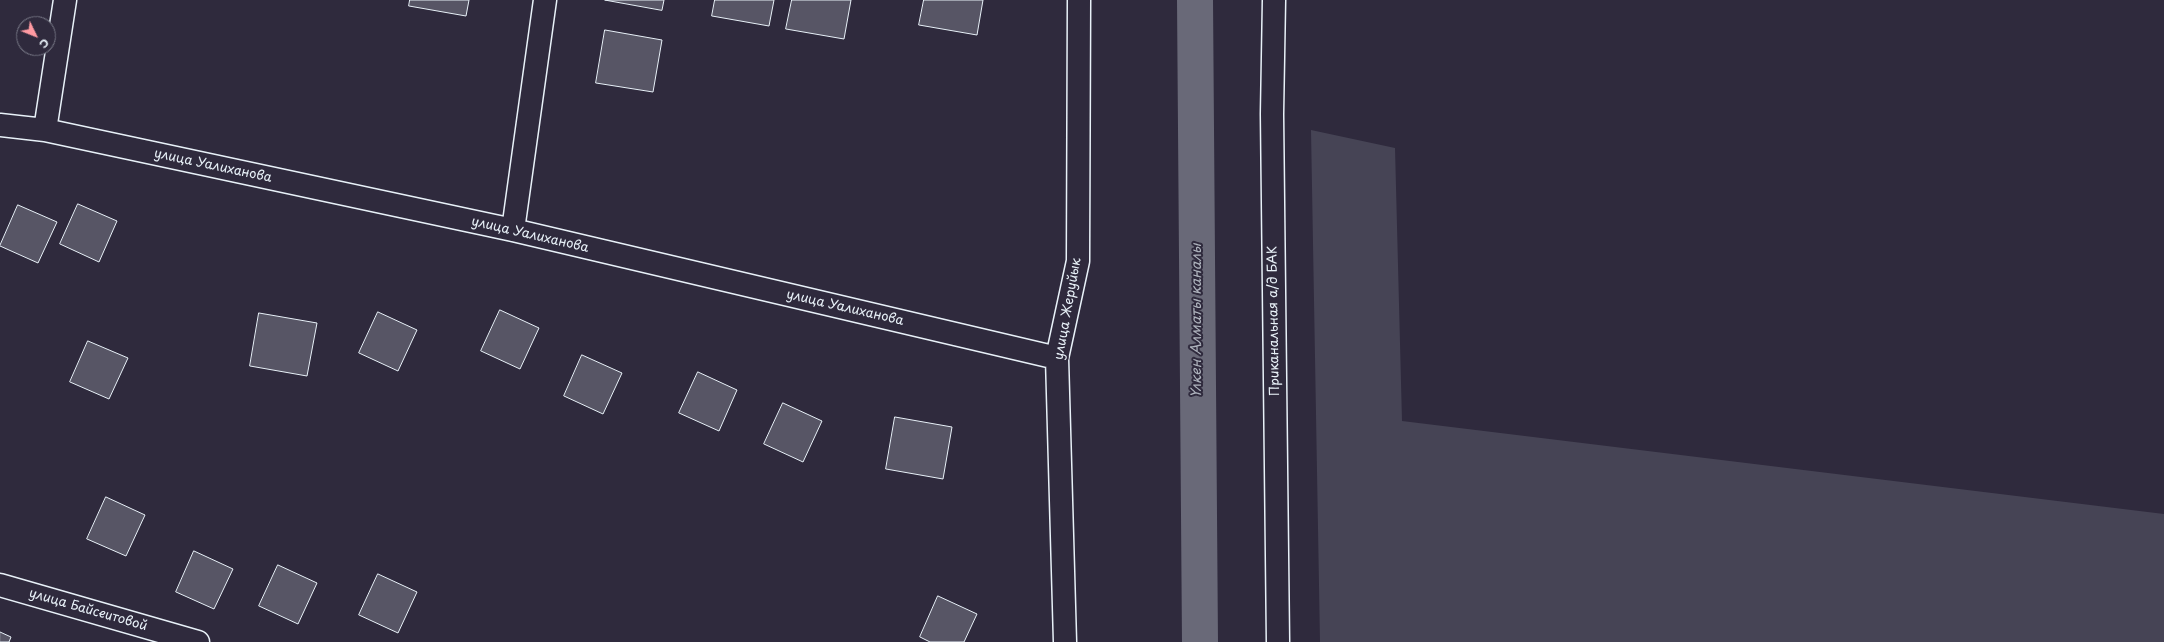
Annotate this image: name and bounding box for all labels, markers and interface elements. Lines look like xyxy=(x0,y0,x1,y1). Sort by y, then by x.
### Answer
north arrow xyxy=(16,16,56,56)
text: С xyxy=(35,35,53,53)
street label: улица Уалиханова xyxy=(153,146,273,186)
street label: улица Уалиханова xyxy=(470,214,590,256)
water label: Үлкен Алматы каналы xyxy=(1189,244,1205,398)
street label: Приканальная а/д БАК xyxy=(1265,246,1283,396)
street label: улица Жеруйык xyxy=(1051,257,1085,361)
street label: улица Уалиханова xyxy=(785,287,905,329)
street label: улица Байсеитовой xyxy=(27,586,149,634)

